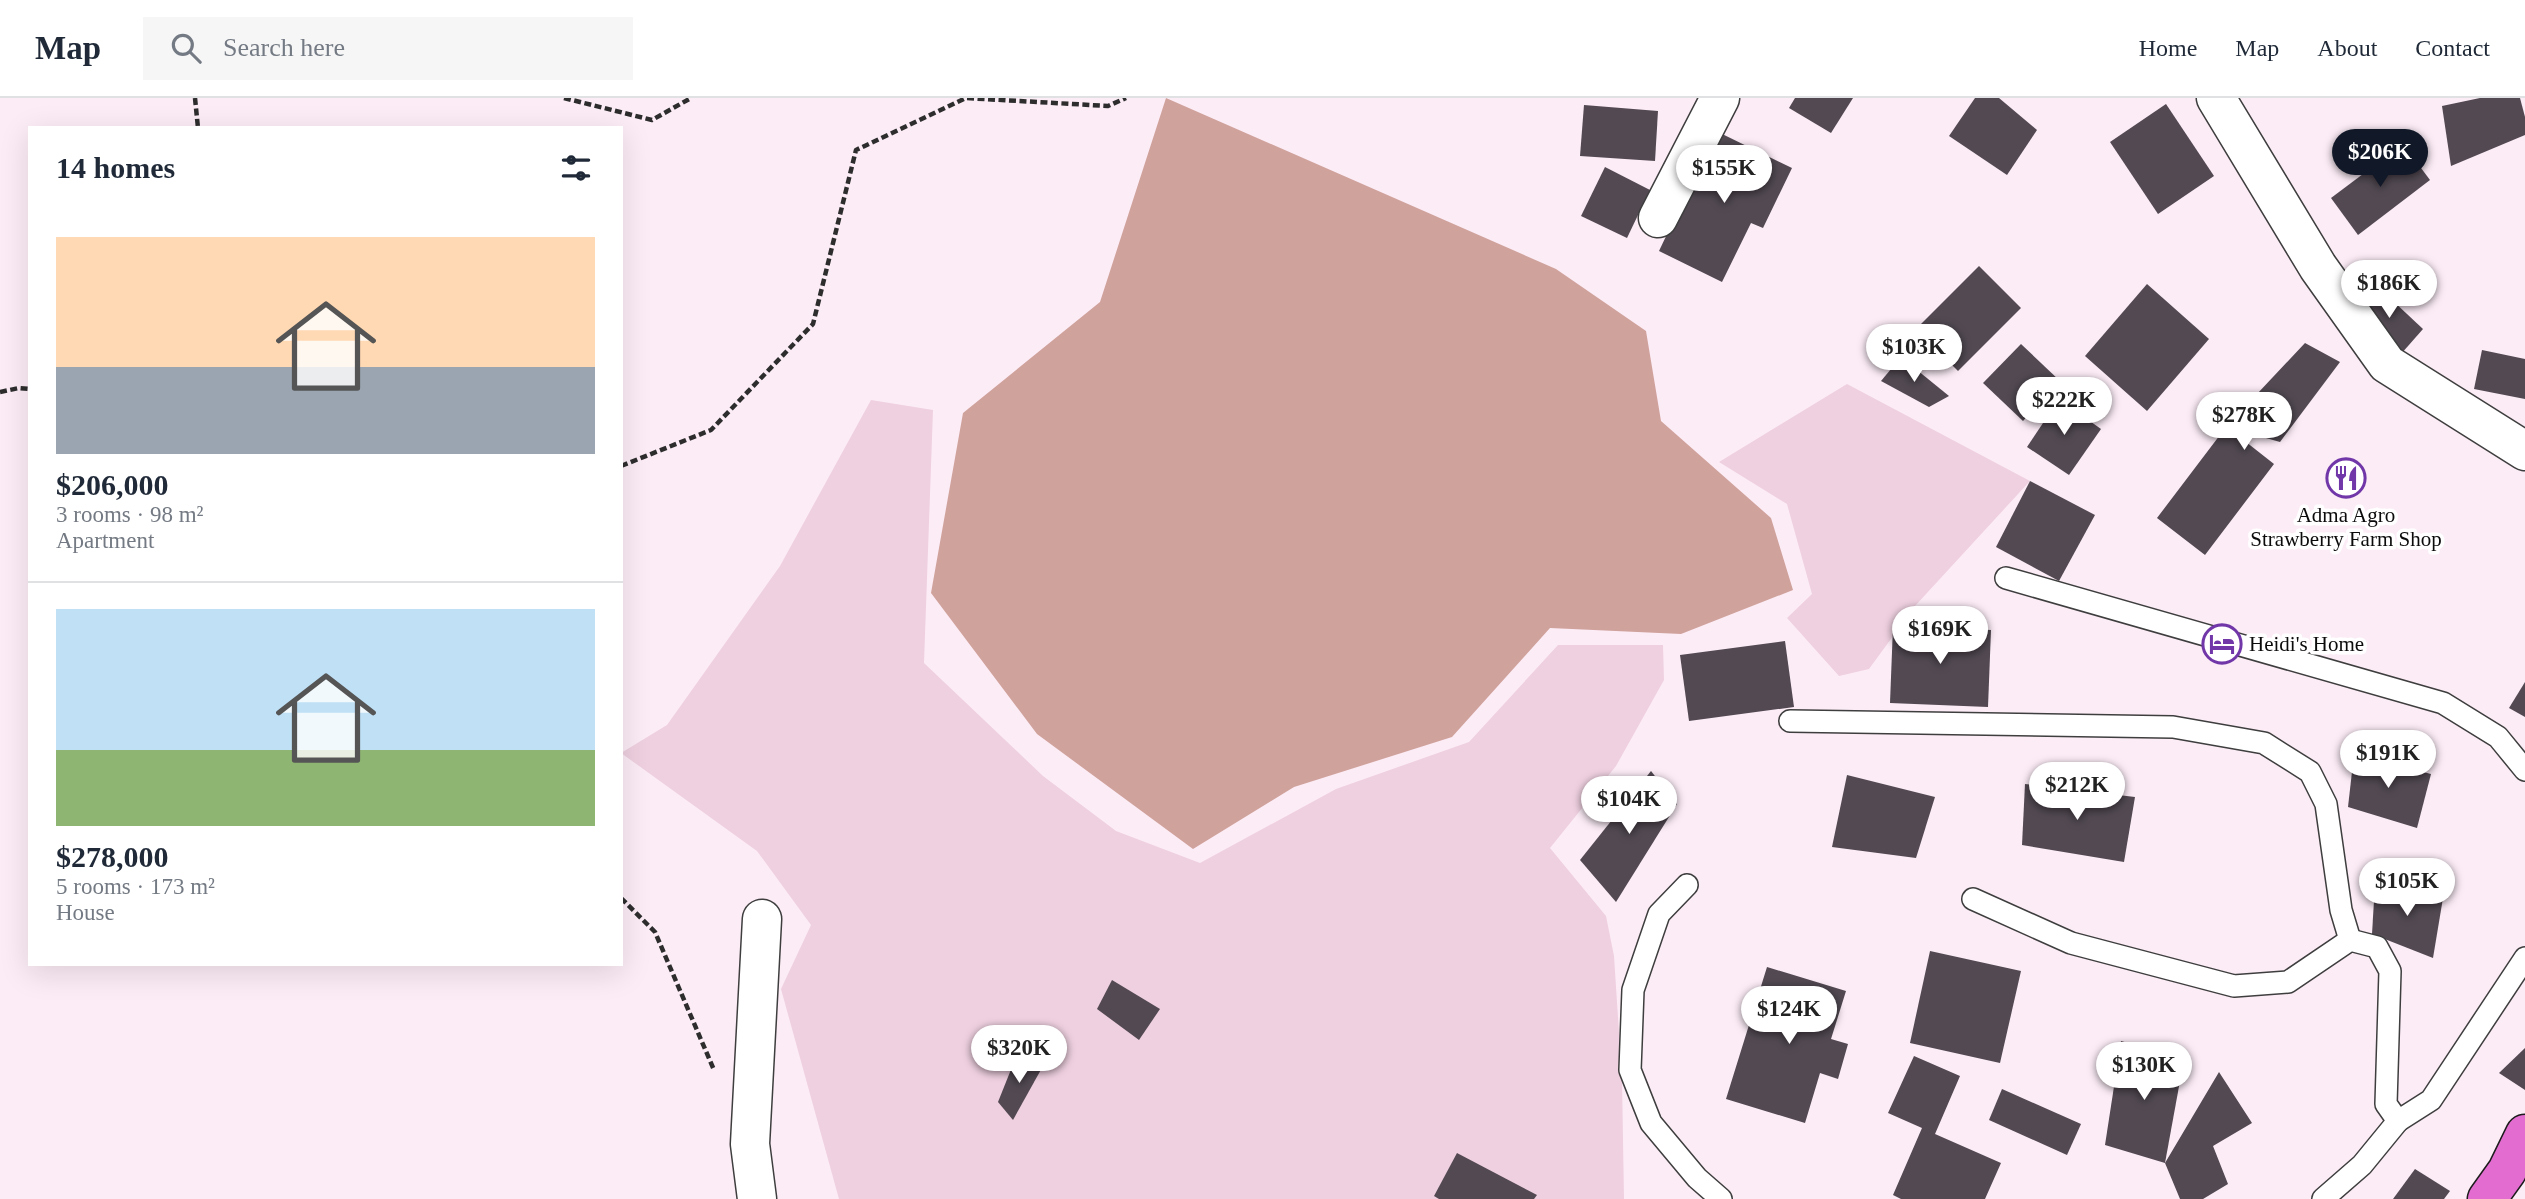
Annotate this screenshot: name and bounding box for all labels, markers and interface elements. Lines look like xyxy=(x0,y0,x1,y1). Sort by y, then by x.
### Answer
search box xyxy=(143,17,633,80)
icon: search xyxy=(167,29,205,67)
text: Map xyxy=(35,30,101,66)
text: Search here xyxy=(223,33,345,62)
text: Home xyxy=(2139,35,2197,61)
text: Map xyxy=(2235,35,2279,61)
text: About xyxy=(2317,35,2377,61)
text: Contact xyxy=(2415,35,2490,61)
pin: $206K xyxy=(2331,130,2429,189)
text: $206K xyxy=(2348,139,2412,164)
pin: $155K xyxy=(1675,146,1773,205)
icon: filters xyxy=(557,149,595,187)
text: 14 homes xyxy=(56,151,175,184)
text: $155K xyxy=(1692,155,1756,180)
pin: $186K xyxy=(2340,260,2438,320)
text: $186K xyxy=(2357,270,2421,295)
icon: home xyxy=(263,283,389,409)
pin: $103K xyxy=(1865,324,1963,384)
text: $103K xyxy=(1882,334,1946,359)
pin: $222K xyxy=(2015,378,2113,437)
text: $222K xyxy=(2032,387,2096,412)
pin: $278K xyxy=(2195,392,2293,452)
text: $278K xyxy=(2212,402,2276,427)
restaurant icon: Adma Agro Strawberry Farm Shop xyxy=(2325,457,2367,499)
text: $206,000 xyxy=(56,468,169,501)
text: 3 rooms · 98 m² xyxy=(56,502,203,527)
place label: Adma Agro Strawberry Farm Shop xyxy=(2250,503,2442,551)
text: Apartment xyxy=(56,528,154,553)
pin: $169K xyxy=(1891,606,1989,666)
text: $169K xyxy=(1908,616,1972,641)
hotel icon: Heidi's Home xyxy=(2201,623,2243,665)
place label: Heidi's Home xyxy=(2249,632,2364,656)
icon: home xyxy=(263,655,389,781)
pin: $191K xyxy=(2339,730,2437,790)
text: $191K xyxy=(2356,740,2420,765)
pin: $212K xyxy=(2028,762,2126,822)
text: $212K xyxy=(2045,772,2109,797)
pin: $104K xyxy=(1580,776,1678,836)
text: $104K xyxy=(1597,786,1661,811)
text: $278,000 xyxy=(56,840,169,873)
pin: $105K xyxy=(2358,858,2456,918)
text: $105K xyxy=(2375,868,2439,893)
text: 5 rooms · 173 m² xyxy=(56,874,215,899)
text: House xyxy=(56,900,115,925)
pin: $124K xyxy=(1740,986,1838,1046)
text: $124K xyxy=(1757,996,1821,1021)
pin: $320K xyxy=(970,1026,1068,1085)
text: $320K xyxy=(987,1035,1051,1060)
pin: $130K xyxy=(2095,1042,2193,1102)
text: $130K xyxy=(2112,1052,2176,1077)

